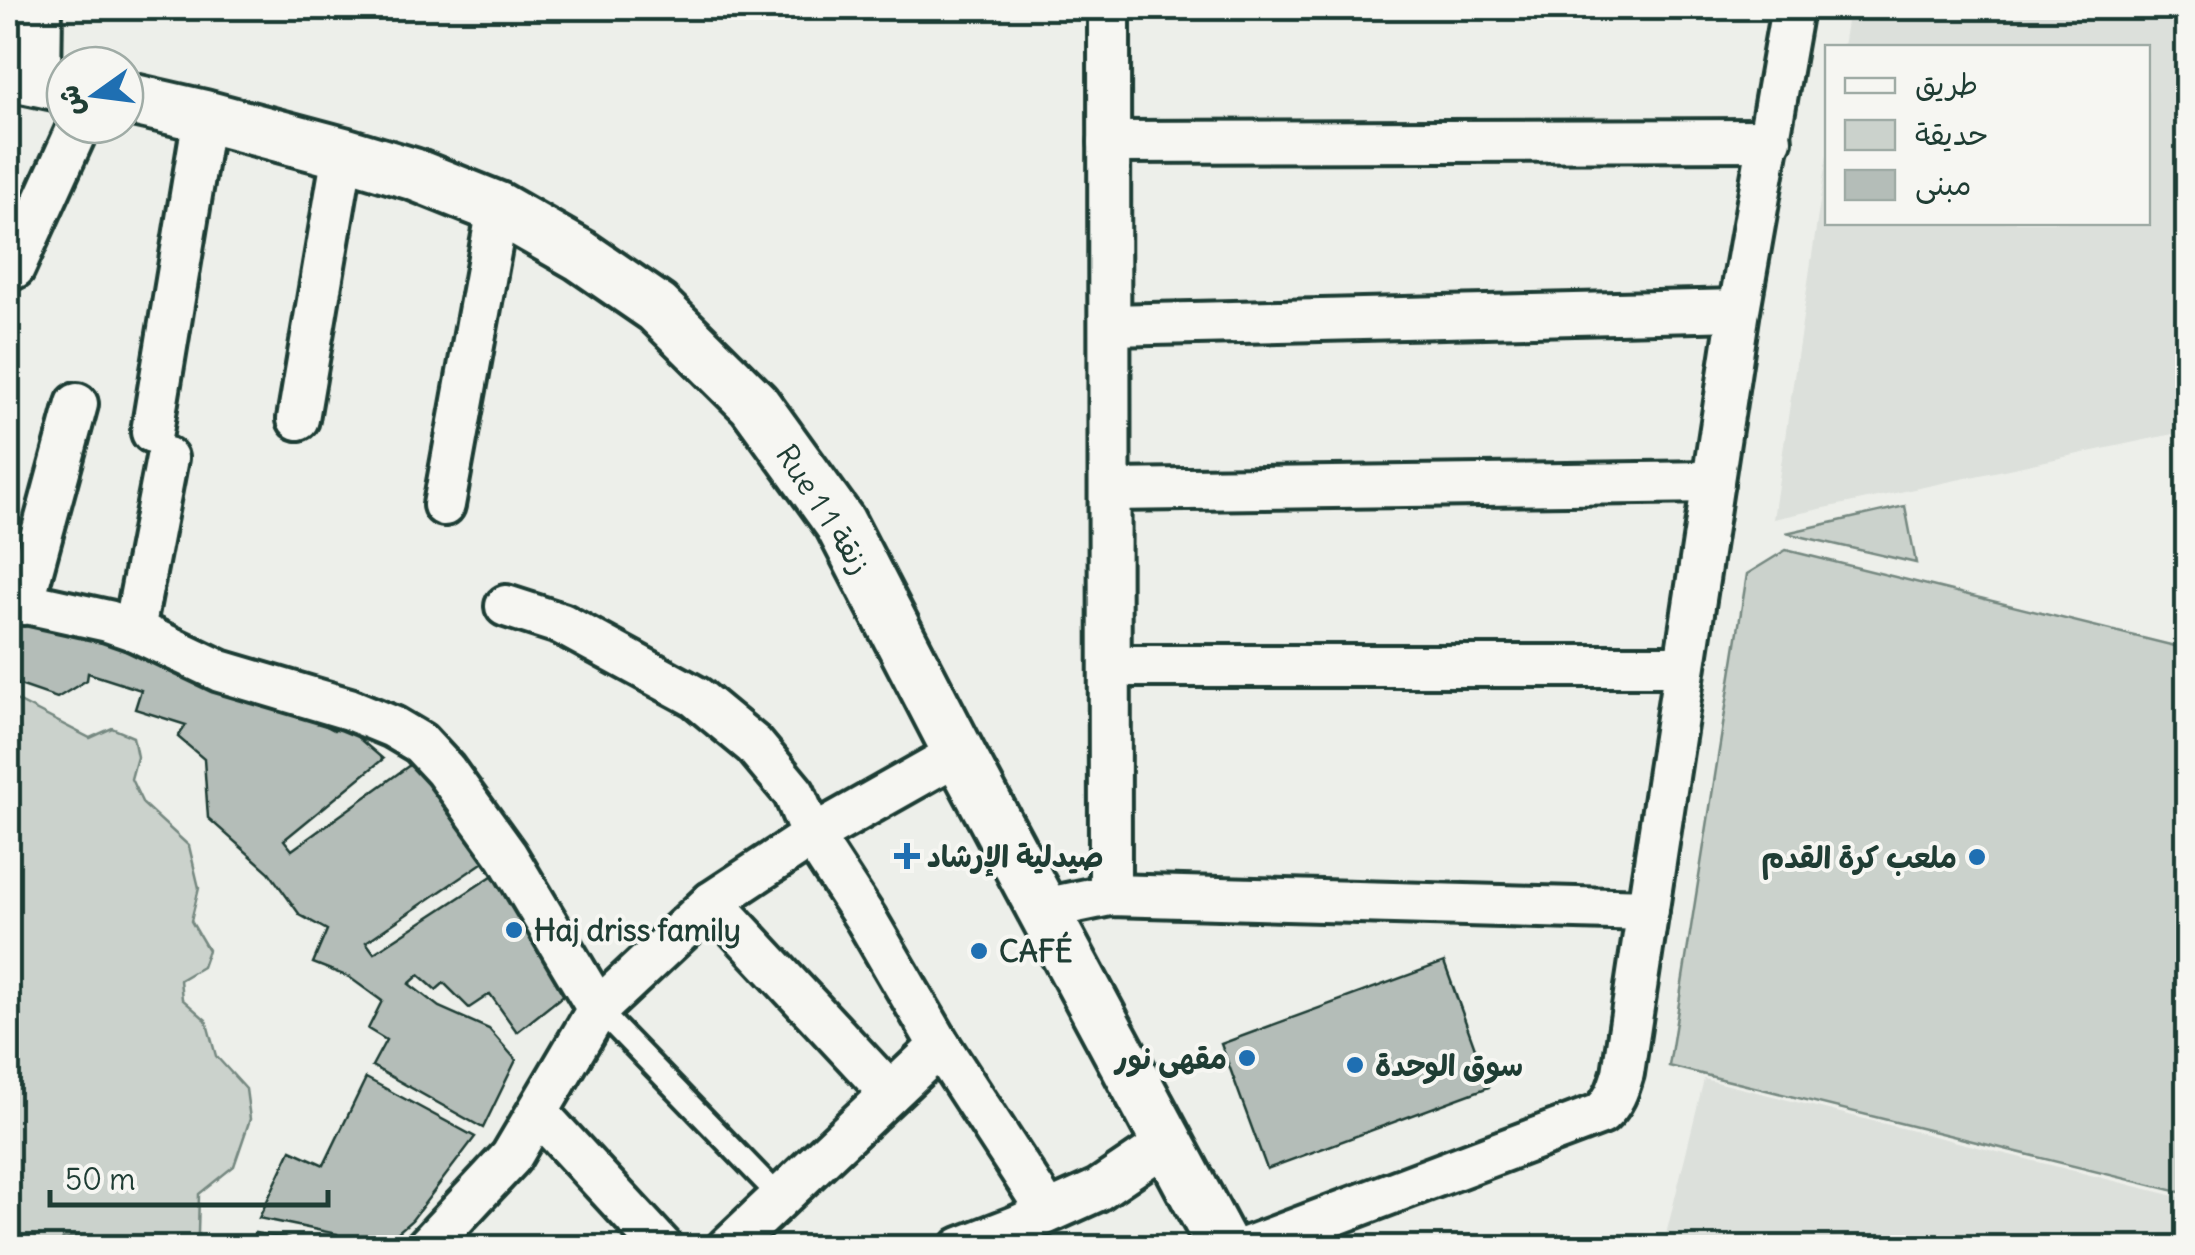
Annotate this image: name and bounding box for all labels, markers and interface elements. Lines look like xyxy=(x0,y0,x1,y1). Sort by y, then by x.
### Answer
north arrow xyxy=(45,45,145,145)
legend xyxy=(1825,45,2150,225)
text: طريق xyxy=(1915,65,1978,103)
text: ش xyxy=(50,82,92,120)
text: حديقة xyxy=(1915,115,1989,153)
text: مبنى xyxy=(1915,165,1971,204)
street label: Rue 1 زنقة 1 xyxy=(768,437,880,581)
place label: صيدلية الإرشاد xyxy=(927,837,1104,877)
place label: ملعب كرة القدم xyxy=(1761,838,1957,880)
marker: صيدلية الإرشاد xyxy=(896,845,918,867)
marker: ملعب كرة القدم xyxy=(1966,846,1988,868)
place label: Haj driss family xyxy=(534,911,741,949)
marker: Haj driss family xyxy=(503,919,525,941)
place label: CAFÉ xyxy=(999,931,1073,970)
marker: CAFÉ xyxy=(968,940,990,962)
place label: مقهى نور xyxy=(1113,1039,1227,1078)
place label: سوق الوحدة xyxy=(1375,1046,1523,1085)
marker: مقهى نور xyxy=(1236,1047,1258,1069)
marker: سوق الوحدة xyxy=(1344,1054,1366,1076)
scale bar xyxy=(50,1145,328,1207)
text: 50 m xyxy=(65,1160,135,1198)

